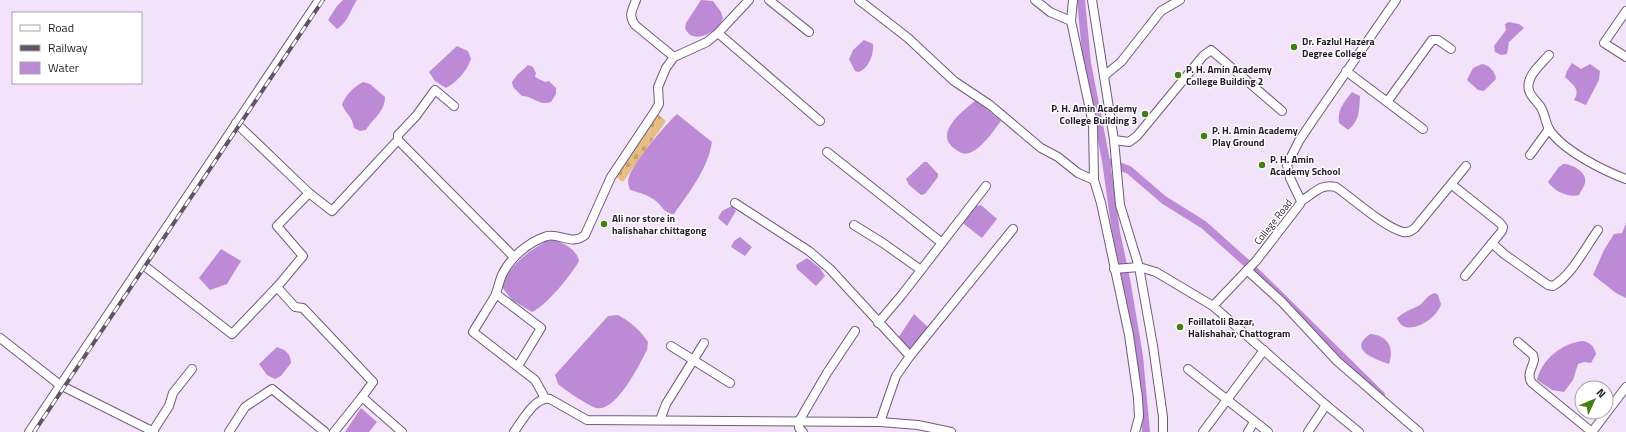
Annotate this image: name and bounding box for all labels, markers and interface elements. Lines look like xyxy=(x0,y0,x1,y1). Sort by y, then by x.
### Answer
legend xyxy=(12,12,142,84)
text: Road xyxy=(48,18,74,37)
place label: Dr. Fazlul Hazera Degree College xyxy=(1302,34,1375,61)
text: Railway xyxy=(48,38,88,57)
marker: Dr. Fazlul Hazera Degree College xyxy=(1289,42,1299,52)
text: Water xyxy=(48,58,79,77)
place label: P. H. Amin Academy College Building 2 xyxy=(1186,62,1272,89)
marker: P. H. Amin Academy College Building 2 xyxy=(1173,70,1183,80)
place label: P. H. Amin Academy College Building 3 xyxy=(1051,101,1137,128)
marker: P. H. Amin Academy College Building 3 xyxy=(1140,109,1150,119)
place label: P. H. Amin Academy Play Ground xyxy=(1212,123,1298,150)
marker: P. H. Amin Academy Play Ground xyxy=(1199,131,1209,141)
place label: P. H. Amin Academy School xyxy=(1270,152,1341,179)
marker: P. H. Amin Academy School xyxy=(1257,160,1267,170)
street label: College Road xyxy=(1250,196,1296,248)
place label: Ali nor store in halishahar chittagong xyxy=(612,211,707,238)
marker: Ali nor store in halishahar chittagong xyxy=(599,219,609,229)
place label: Foillatoli Bazar, Halishahar, Chattogram xyxy=(1188,314,1290,341)
marker: Foillatoli Bazar, Halishahar, Chattogram xyxy=(1175,322,1185,332)
north arrow xyxy=(1574,380,1614,420)
text: N xyxy=(1593,385,1610,401)

